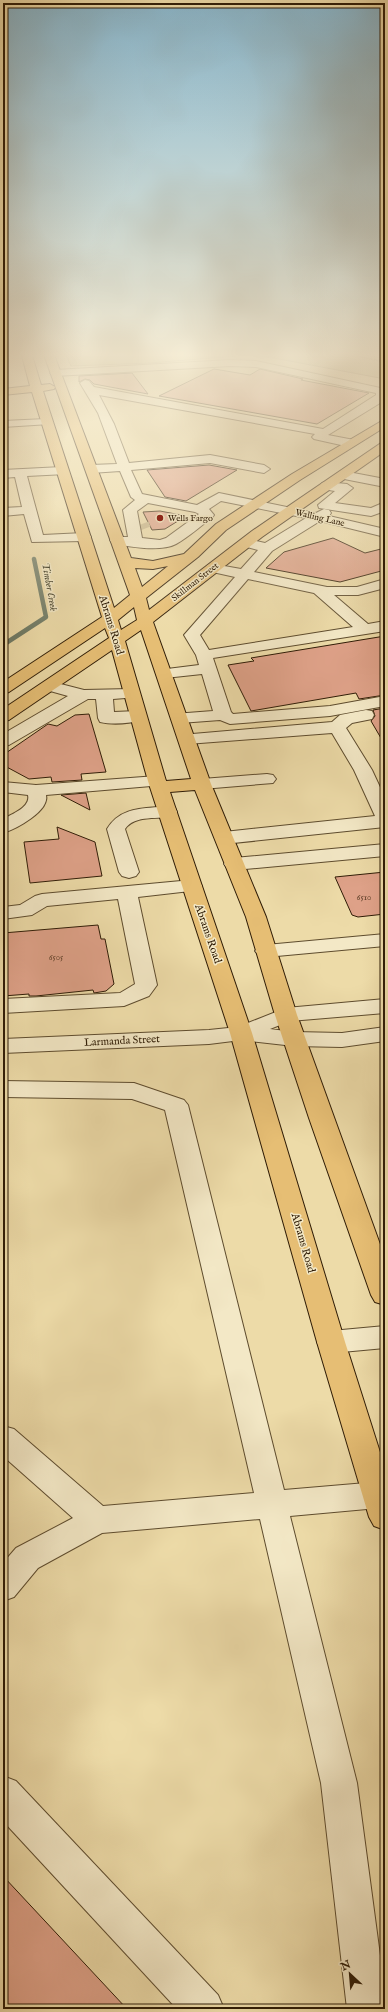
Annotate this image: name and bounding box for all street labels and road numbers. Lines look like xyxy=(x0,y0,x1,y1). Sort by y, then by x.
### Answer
street label: Walling Lane xyxy=(294,507,346,529)
street label: Skillman Street xyxy=(169,560,221,604)
street label: Abrams Road xyxy=(95,592,127,657)
street label: Abrams Road xyxy=(191,902,225,966)
street label: Larmanda Street xyxy=(84,1032,161,1050)
street label: Abrams Road xyxy=(287,1210,318,1275)

